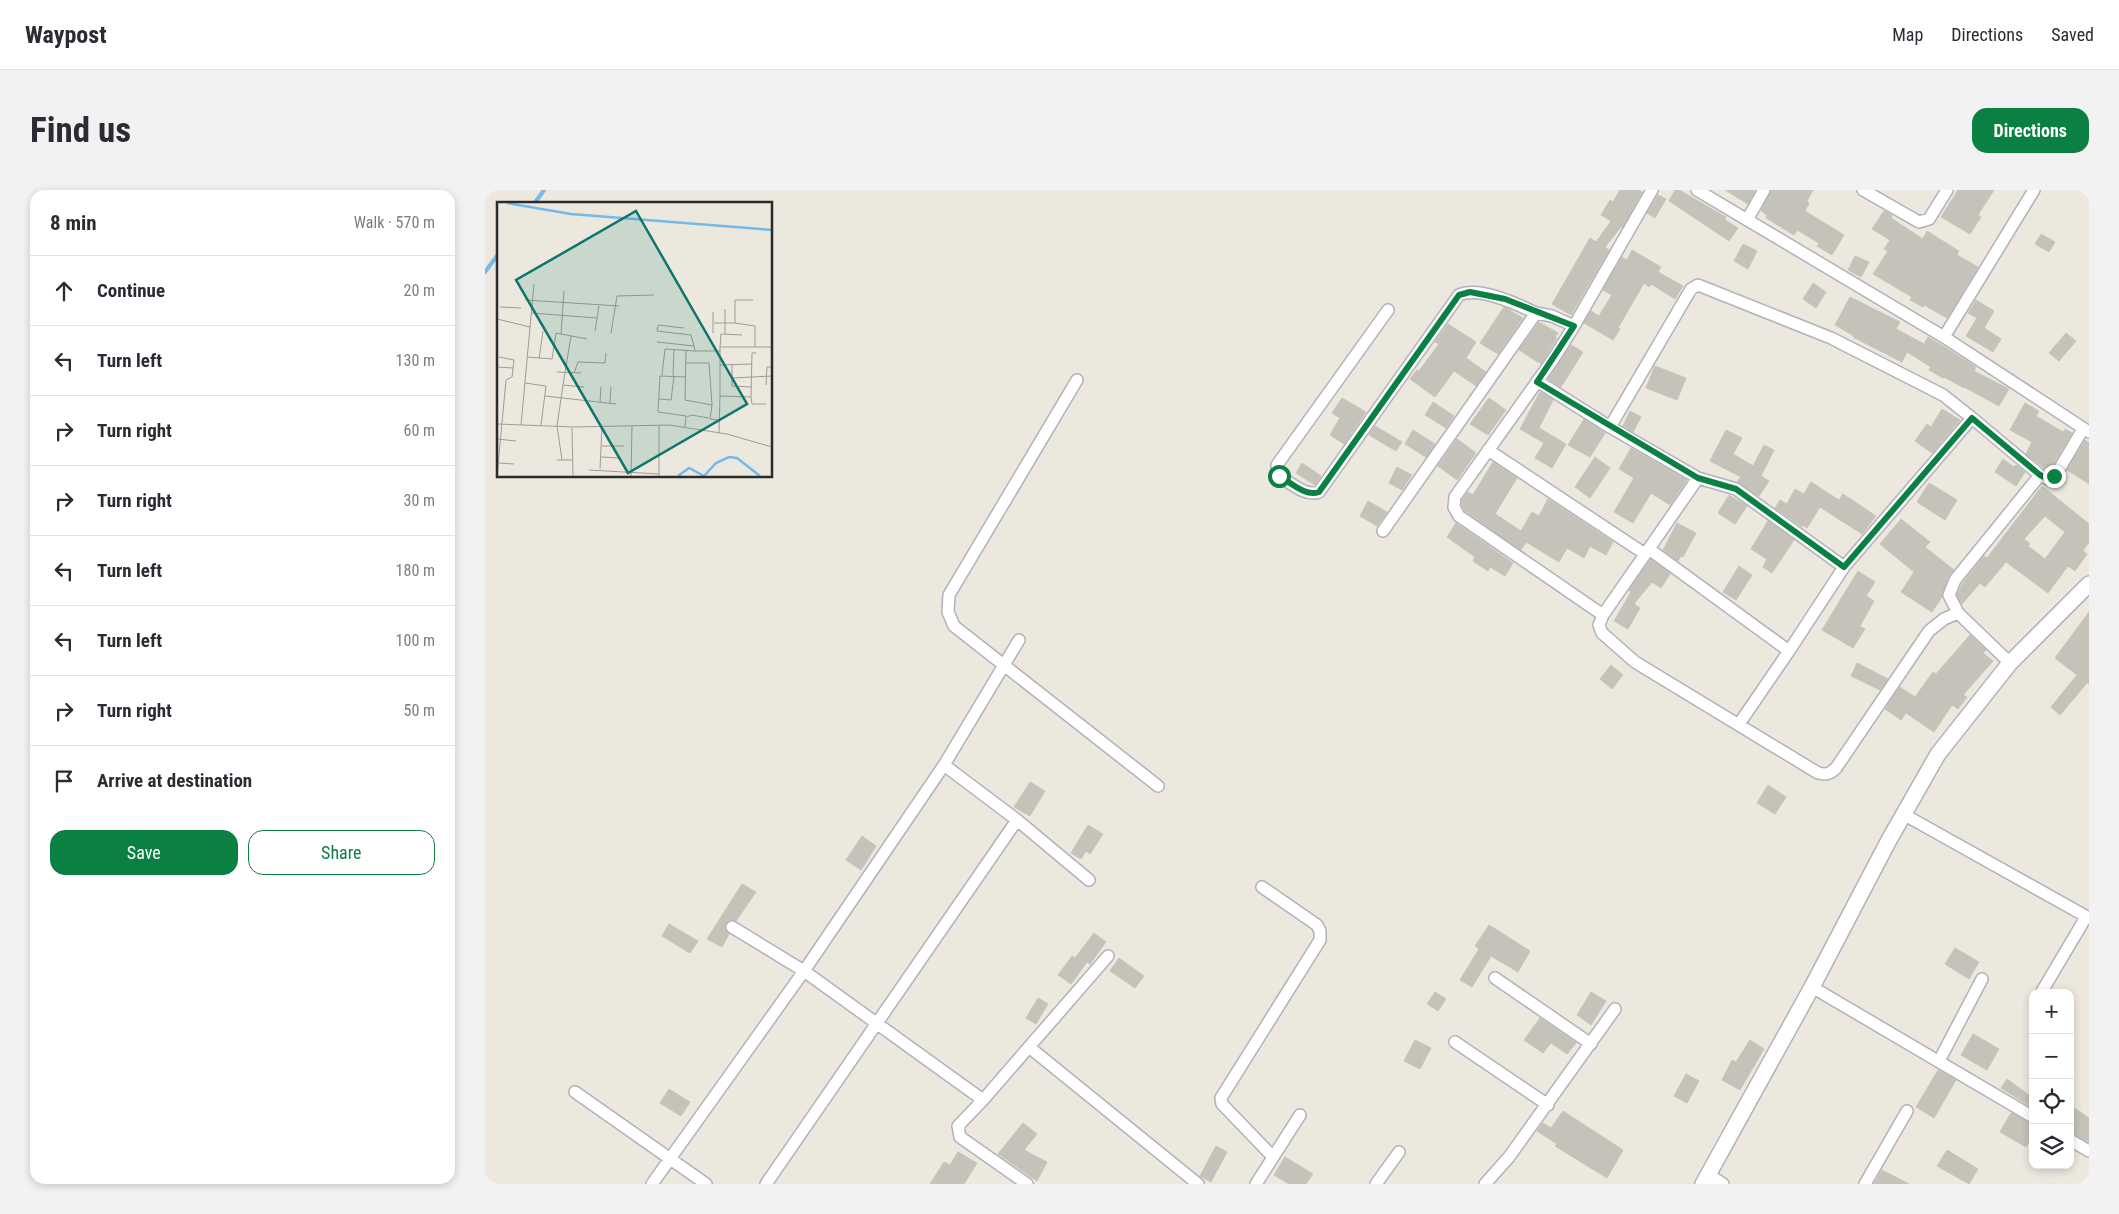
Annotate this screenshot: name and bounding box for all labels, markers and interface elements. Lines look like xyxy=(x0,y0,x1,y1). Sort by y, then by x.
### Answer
text: Waypost xyxy=(25,21,107,49)
text: Map xyxy=(1892,24,1923,45)
text: Directions xyxy=(1951,24,2023,45)
text: Saved xyxy=(2051,24,2094,45)
button: Directions xyxy=(1972,108,2089,153)
text: Find us xyxy=(30,110,131,151)
inset map xyxy=(497,202,773,478)
text: 8 min xyxy=(50,211,97,235)
text: Walk · 570 m xyxy=(354,213,435,232)
icon: ahead xyxy=(50,277,78,305)
text: Continue xyxy=(97,279,165,302)
text: 20 m xyxy=(403,281,435,300)
icon: left xyxy=(50,347,78,375)
text: Turn left xyxy=(97,349,162,372)
text: 130 m xyxy=(396,351,435,370)
icon: right xyxy=(50,417,78,445)
text: Turn right xyxy=(97,419,172,442)
text: 60 m xyxy=(403,421,435,440)
route start xyxy=(1268,465,1291,488)
route end xyxy=(2043,465,2066,488)
icon: right xyxy=(50,487,78,515)
text: Turn right xyxy=(97,489,172,512)
text: 30 m xyxy=(403,491,435,510)
icon: left xyxy=(50,557,78,585)
text: Turn left xyxy=(97,559,162,582)
text: 180 m xyxy=(396,561,435,580)
icon: left xyxy=(50,627,78,655)
text: Turn left xyxy=(97,629,162,652)
text: 100 m xyxy=(396,631,435,650)
icon: right xyxy=(50,697,78,725)
text: Turn right xyxy=(97,699,172,722)
text: 50 m xyxy=(403,701,435,720)
icon: arrive xyxy=(50,767,78,795)
text: Arrive at destination xyxy=(97,769,252,792)
button: Save xyxy=(50,830,238,875)
button: Share xyxy=(248,830,435,875)
map controls xyxy=(2029,989,2074,1169)
button: + xyxy=(2029,989,2074,1034)
button: − xyxy=(2029,1034,2074,1079)
button: locate xyxy=(2029,1079,2074,1124)
button: layers xyxy=(2029,1124,2074,1169)

